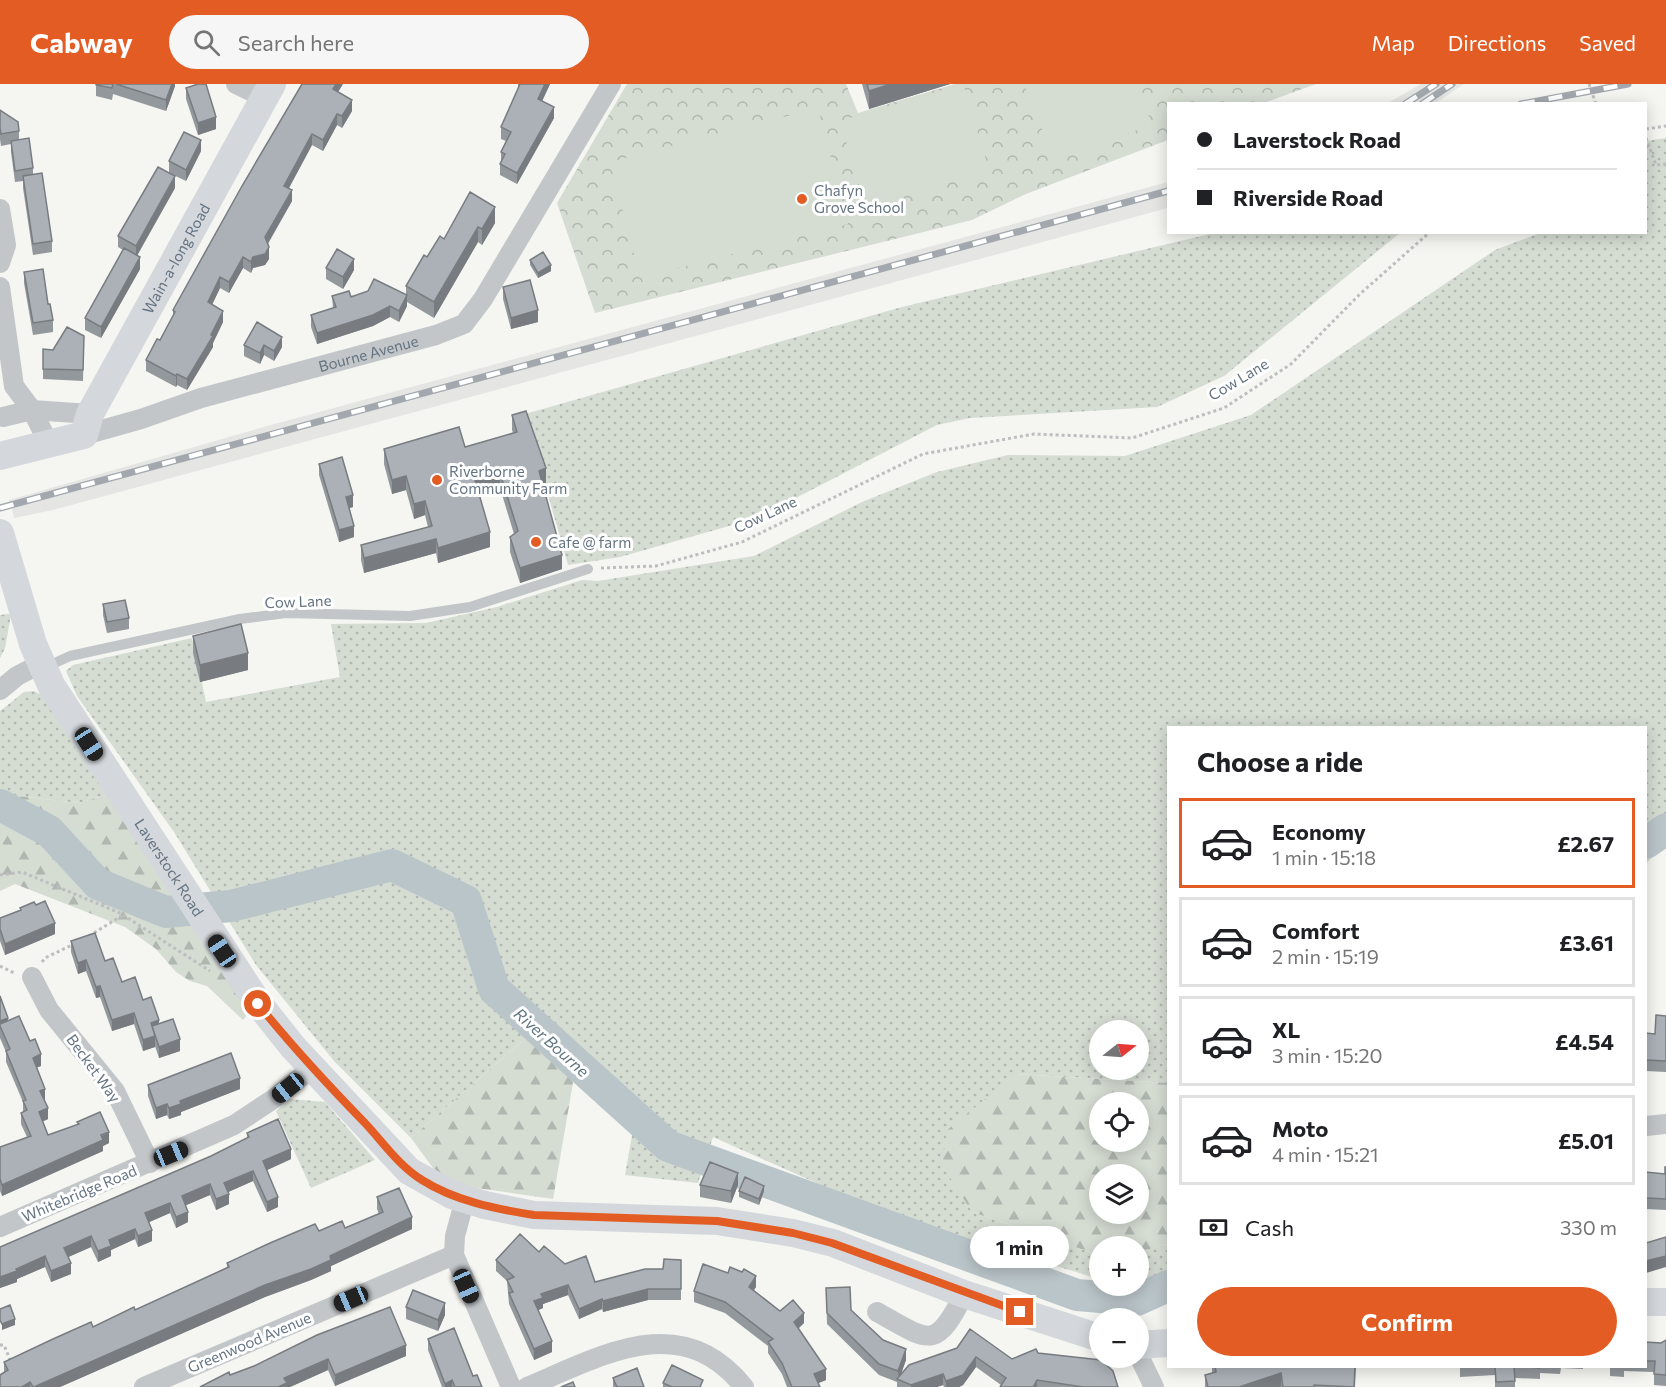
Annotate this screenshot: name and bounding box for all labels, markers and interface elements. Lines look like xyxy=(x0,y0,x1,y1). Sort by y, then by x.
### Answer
search box xyxy=(169,15,589,69)
text: Cabway xyxy=(30,25,133,59)
icon: search xyxy=(190,26,223,59)
text: Search here xyxy=(238,29,354,56)
text: Map xyxy=(1372,30,1415,55)
text: Directions xyxy=(1448,30,1546,55)
text: Saved xyxy=(1579,30,1636,55)
text: Laverstock Road xyxy=(1233,126,1401,153)
place label: Chafyn Grove School xyxy=(814,181,904,216)
text: Riverside Road xyxy=(1233,184,1383,211)
marker: Chafyn Grove School xyxy=(795,192,809,206)
street label: Wain-a-long Road xyxy=(138,200,213,317)
street label: Bourne Avenue xyxy=(316,331,420,375)
street label: Cow Lane xyxy=(1205,354,1271,404)
place label: Riverborne Community Farm xyxy=(449,462,567,497)
marker: Riverborne Community Farm xyxy=(430,473,444,487)
street label: Cow Lane xyxy=(731,492,799,536)
place label: Cafe @ farm xyxy=(548,533,631,551)
marker: Cafe @ farm xyxy=(529,535,543,549)
street label: Cow Lane xyxy=(264,591,332,611)
car xyxy=(72,724,106,764)
text: Choose a ride xyxy=(1197,745,1363,778)
street label: Laverstock Road xyxy=(131,815,208,919)
icon: car xyxy=(1200,816,1254,870)
text: Economy xyxy=(1272,818,1366,845)
text: £2.67 xyxy=(1557,830,1614,857)
text: 1 min · 15:18 xyxy=(1272,845,1376,869)
icon: car xyxy=(1200,915,1254,969)
text: Comfort xyxy=(1272,917,1360,944)
text: £3.61 xyxy=(1559,929,1614,956)
car xyxy=(204,931,240,971)
text: 2 min · 15:19 xyxy=(1272,944,1379,968)
route start xyxy=(244,990,271,1017)
water label: River Bourne xyxy=(511,1004,594,1081)
icon: car xyxy=(1200,1014,1254,1068)
text: XL xyxy=(1272,1016,1300,1043)
north arrow xyxy=(1089,1020,1149,1080)
map controls xyxy=(1089,1020,1149,1368)
text: £4.54 xyxy=(1555,1028,1614,1055)
street label: Becket Way xyxy=(63,1031,125,1106)
text: 3 min · 15:20 xyxy=(1272,1043,1383,1067)
car xyxy=(268,1070,308,1106)
button: locate xyxy=(1089,1092,1149,1152)
icon: car xyxy=(1200,1113,1254,1167)
text: Moto xyxy=(1272,1115,1328,1142)
text: £5.01 xyxy=(1558,1127,1614,1154)
car xyxy=(151,1139,191,1169)
text: 4 min · 15:21 xyxy=(1272,1142,1379,1166)
street label: Whitebridge Road xyxy=(19,1161,139,1225)
button: layers xyxy=(1089,1164,1149,1224)
icon: cash xyxy=(1197,1211,1230,1244)
text: Cash xyxy=(1245,1214,1294,1241)
text: 330 m xyxy=(1560,1215,1617,1239)
callout: 1 min xyxy=(970,1225,1070,1267)
text: 1 min xyxy=(996,1235,1043,1259)
button: + xyxy=(1089,1236,1149,1296)
car xyxy=(450,1266,482,1306)
car xyxy=(331,1284,371,1314)
button: Confirm xyxy=(1197,1287,1617,1356)
route end xyxy=(1006,1298,1033,1325)
street label: Greenwood Avenue xyxy=(185,1308,313,1376)
button: − xyxy=(1089,1308,1149,1368)

